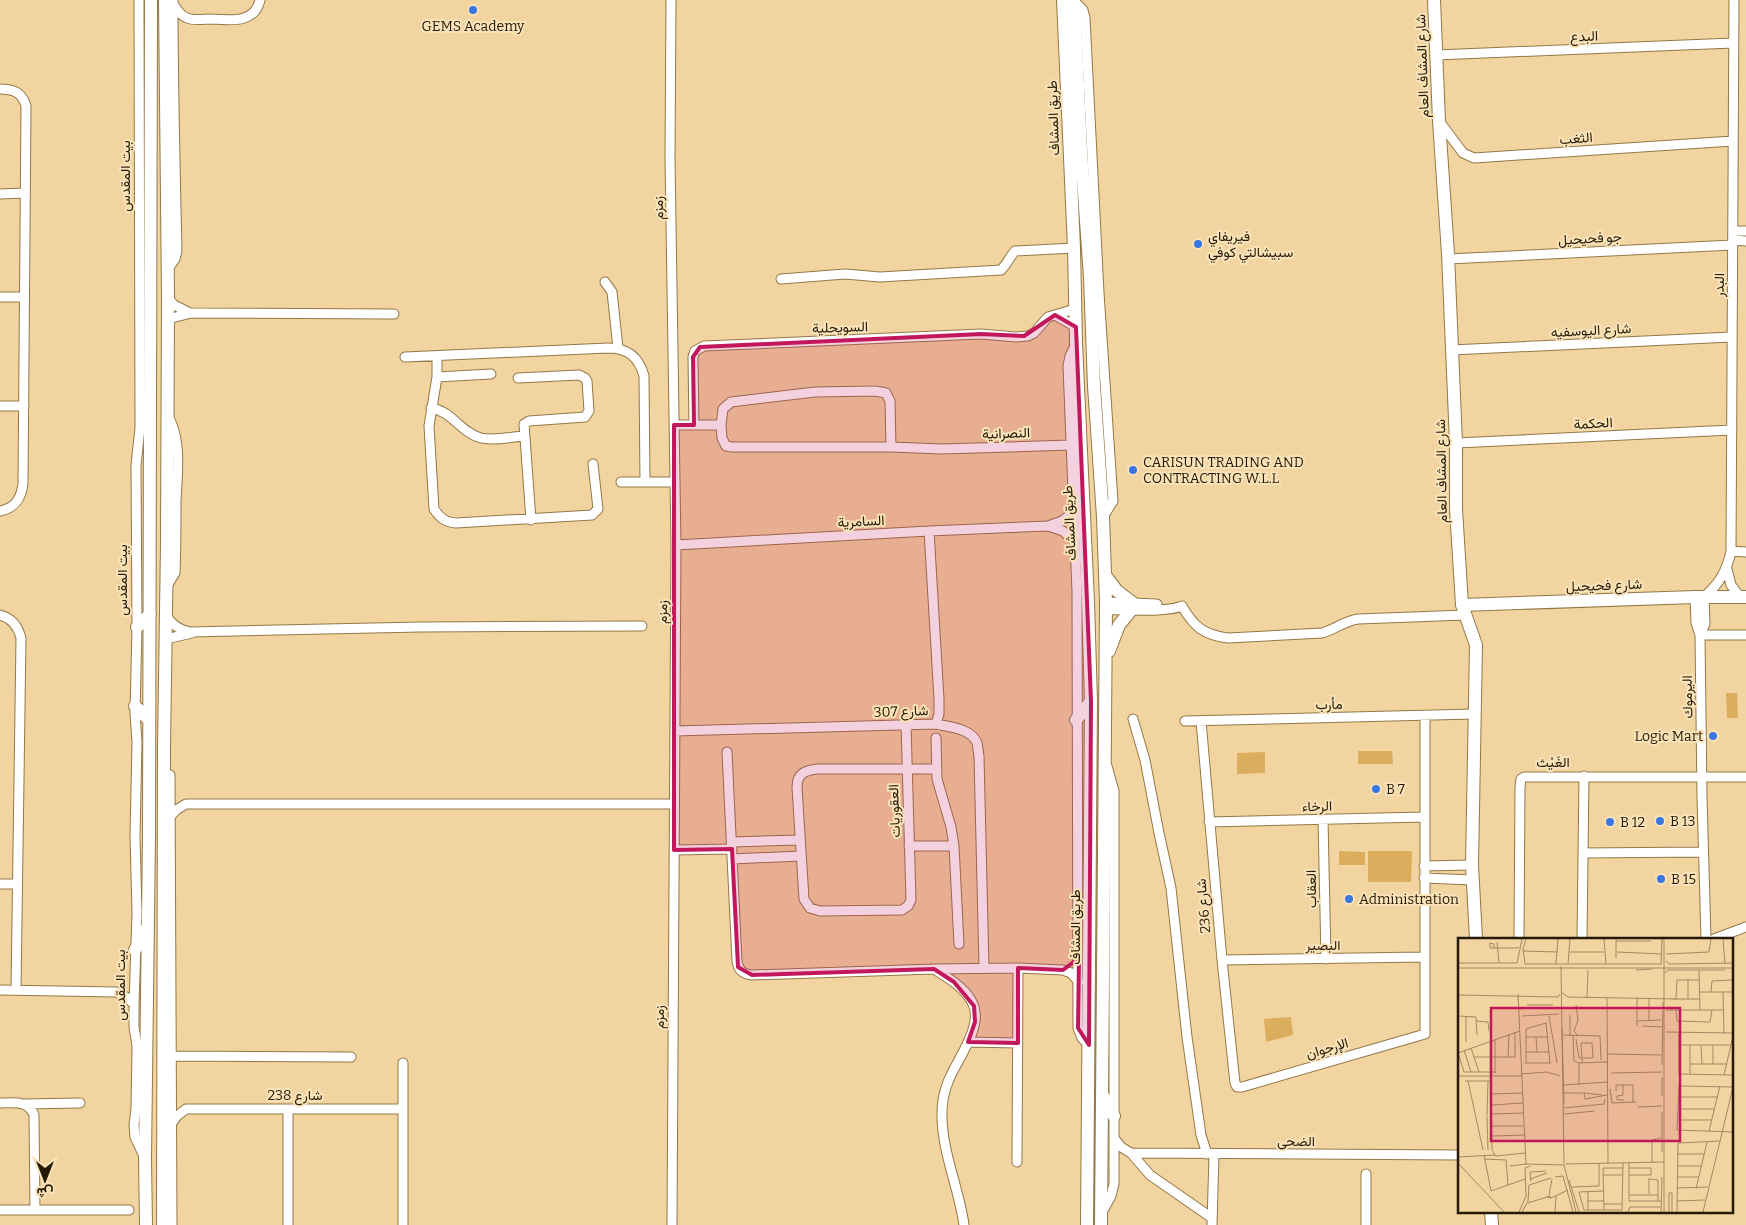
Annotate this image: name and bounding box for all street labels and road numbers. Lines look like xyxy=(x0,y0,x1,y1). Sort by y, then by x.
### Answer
street label: شارع المشاف العام xyxy=(1412,14,1435,118)
street label: البدع xyxy=(1570,28,1599,47)
street label: طريق المشاف xyxy=(1044,80,1063,156)
street label: الثغب xyxy=(1559,129,1593,148)
street label: بيت المقدس xyxy=(117,140,134,212)
street label: زمزم xyxy=(650,196,667,220)
street label: جو فحيحيل xyxy=(1558,228,1622,249)
street label: البدر xyxy=(1711,273,1728,298)
street label: السويحلية xyxy=(812,318,868,337)
street label: شارع اليوسفيه xyxy=(1550,320,1632,343)
street label: الحكمة xyxy=(1573,414,1613,433)
street label: شارع المشاف العام xyxy=(1432,419,1453,523)
street label: النصرانية xyxy=(982,424,1030,443)
street label: طريق المشاف xyxy=(1059,485,1080,561)
street label: السامرية xyxy=(837,512,885,531)
street label: بيت المقدس xyxy=(114,544,131,616)
street label: شارع فحيحيل xyxy=(1566,576,1643,597)
street label: زمزم xyxy=(654,600,671,624)
street label: اليرموك xyxy=(1679,675,1696,719)
street label: مأرب xyxy=(1315,696,1343,713)
street label: شارع 307 xyxy=(873,702,929,723)
street label: الغَيْث xyxy=(1536,754,1570,771)
street label: العقوريات xyxy=(885,784,904,838)
street label: الرخاء xyxy=(1302,798,1332,815)
street label: العقاب xyxy=(1303,870,1320,908)
street label: شارع 236 xyxy=(1193,878,1216,934)
street label: طريق المشاف xyxy=(1067,889,1084,965)
street label: البصير xyxy=(1304,937,1341,954)
street label: بيت المقدس xyxy=(112,949,129,1021)
street label: زمزم xyxy=(651,1005,668,1029)
street label: الإرجوان xyxy=(1304,1034,1351,1064)
street label: شارع 238 xyxy=(268,1087,322,1106)
street label: الضحى xyxy=(1277,1133,1315,1150)

